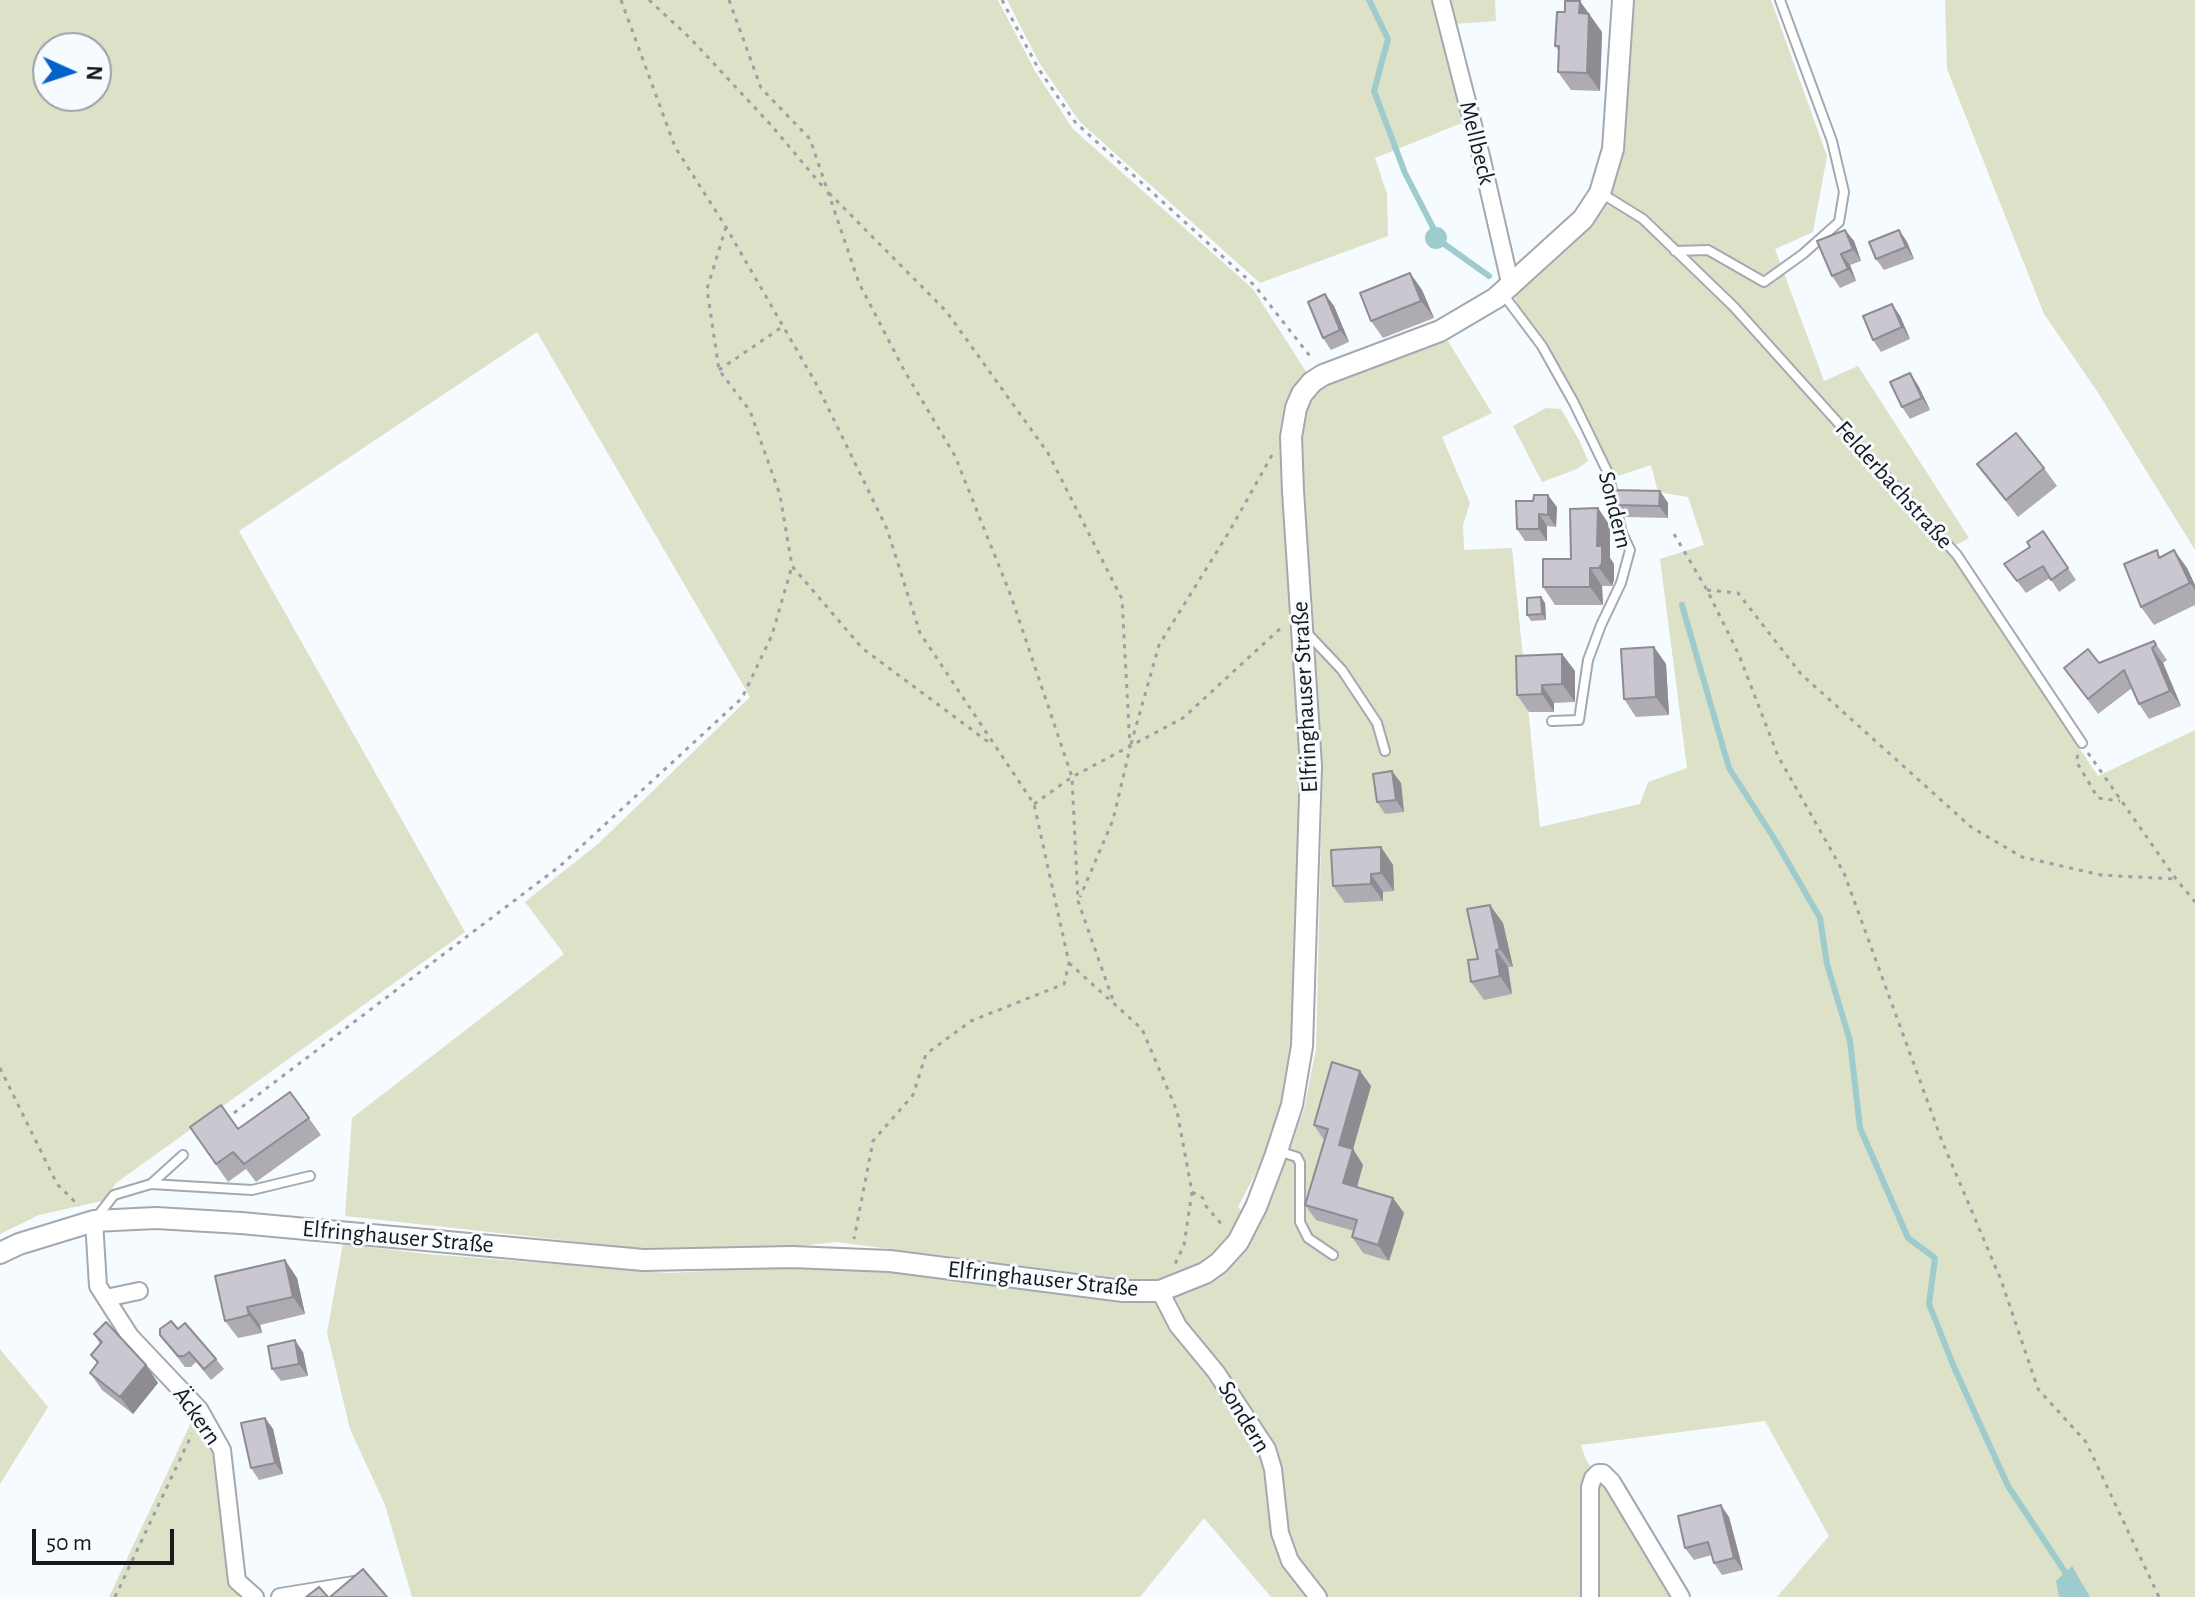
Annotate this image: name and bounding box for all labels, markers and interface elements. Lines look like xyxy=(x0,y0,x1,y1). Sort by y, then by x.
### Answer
north arrow xyxy=(32,32,112,112)
text: N xyxy=(83,65,105,81)
street label: Mellbeck xyxy=(1453,98,1501,188)
street label: Felderbachstraße xyxy=(1829,415,1959,555)
street label: Sondern xyxy=(1592,468,1638,552)
street label: Elfringhauser Straße xyxy=(1286,600,1324,794)
street label: Elfringhauser Straße xyxy=(301,1214,495,1260)
street label: Elfringhauser Straße xyxy=(946,1255,1140,1303)
street label: Sondern xyxy=(1211,1376,1277,1458)
street label: Äckern xyxy=(167,1381,227,1451)
scale bar xyxy=(36,1513,178,1563)
text: 50 m xyxy=(46,1531,92,1555)

